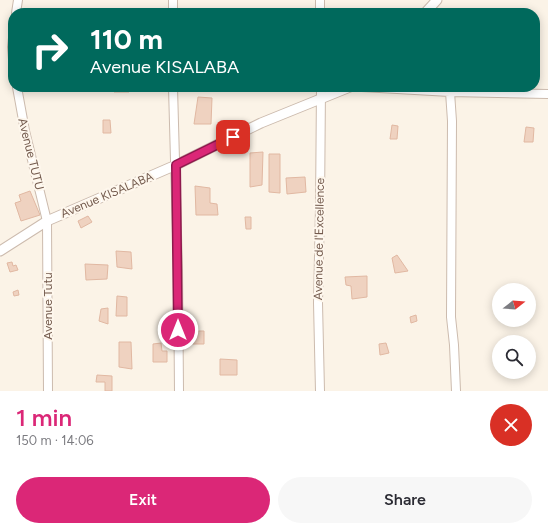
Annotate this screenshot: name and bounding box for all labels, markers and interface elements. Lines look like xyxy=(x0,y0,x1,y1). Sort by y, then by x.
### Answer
text: 110 m xyxy=(90,22,163,56)
icon: right xyxy=(24,24,76,76)
text: Avenue KISALABA xyxy=(90,56,239,78)
street label: Avenue TUTU xyxy=(15,117,47,191)
pin xyxy=(216,120,250,154)
icon: arrive xyxy=(222,126,244,148)
street label: Avenue KISALABA xyxy=(58,169,156,221)
street label: Avenue de l'Excellence xyxy=(311,177,327,300)
street label: Avenue Tutu xyxy=(41,272,55,340)
north arrow xyxy=(492,283,536,327)
map controls xyxy=(492,283,536,379)
position arrow xyxy=(157,309,199,351)
button: search xyxy=(492,335,536,379)
text: 1 min xyxy=(16,403,72,432)
button: close xyxy=(490,404,532,446)
text: 150 m · 14:06 xyxy=(16,433,94,448)
button: Exit xyxy=(16,477,270,523)
button: Share xyxy=(278,477,532,523)

